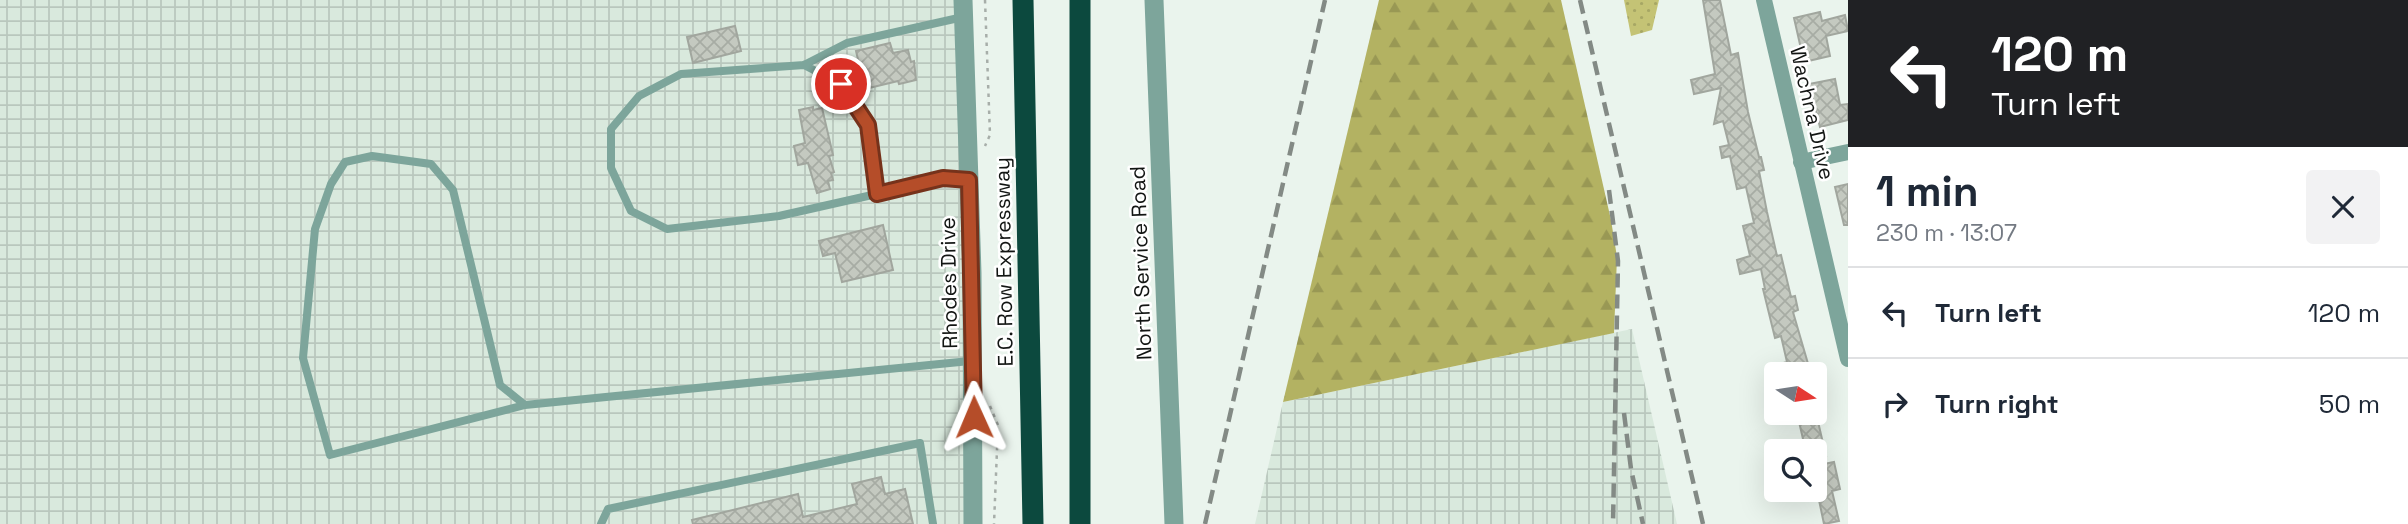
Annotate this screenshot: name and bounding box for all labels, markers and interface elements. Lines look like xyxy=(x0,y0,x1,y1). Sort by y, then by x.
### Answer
text: 120 m xyxy=(1991,23,2128,85)
icon: left xyxy=(1876,28,1967,119)
street label: Wachna Drive xyxy=(1784,44,1841,182)
pin xyxy=(811,54,871,114)
icon: arrive xyxy=(822,65,860,103)
text: Turn left xyxy=(1991,84,2121,124)
street label: E.C. Row Expressway xyxy=(988,157,1019,367)
street label: North Service Road xyxy=(1124,165,1157,361)
text: 1 min xyxy=(1876,165,1979,218)
button: close xyxy=(2306,170,2380,244)
street label: Rhodes Drive xyxy=(934,217,963,349)
text: 230 m · 13:07 xyxy=(1876,218,2017,248)
icon: left xyxy=(1876,294,1914,332)
text: Turn left xyxy=(1935,296,2042,330)
text: 120 m xyxy=(2308,296,2380,330)
north arrow xyxy=(1764,362,1827,425)
map controls xyxy=(1764,362,1827,502)
position arrow xyxy=(937,380,1011,454)
icon: right xyxy=(1876,385,1914,423)
text: Turn right xyxy=(1935,387,2059,421)
text: 50 m xyxy=(2319,387,2380,421)
button: search xyxy=(1764,439,1827,502)

